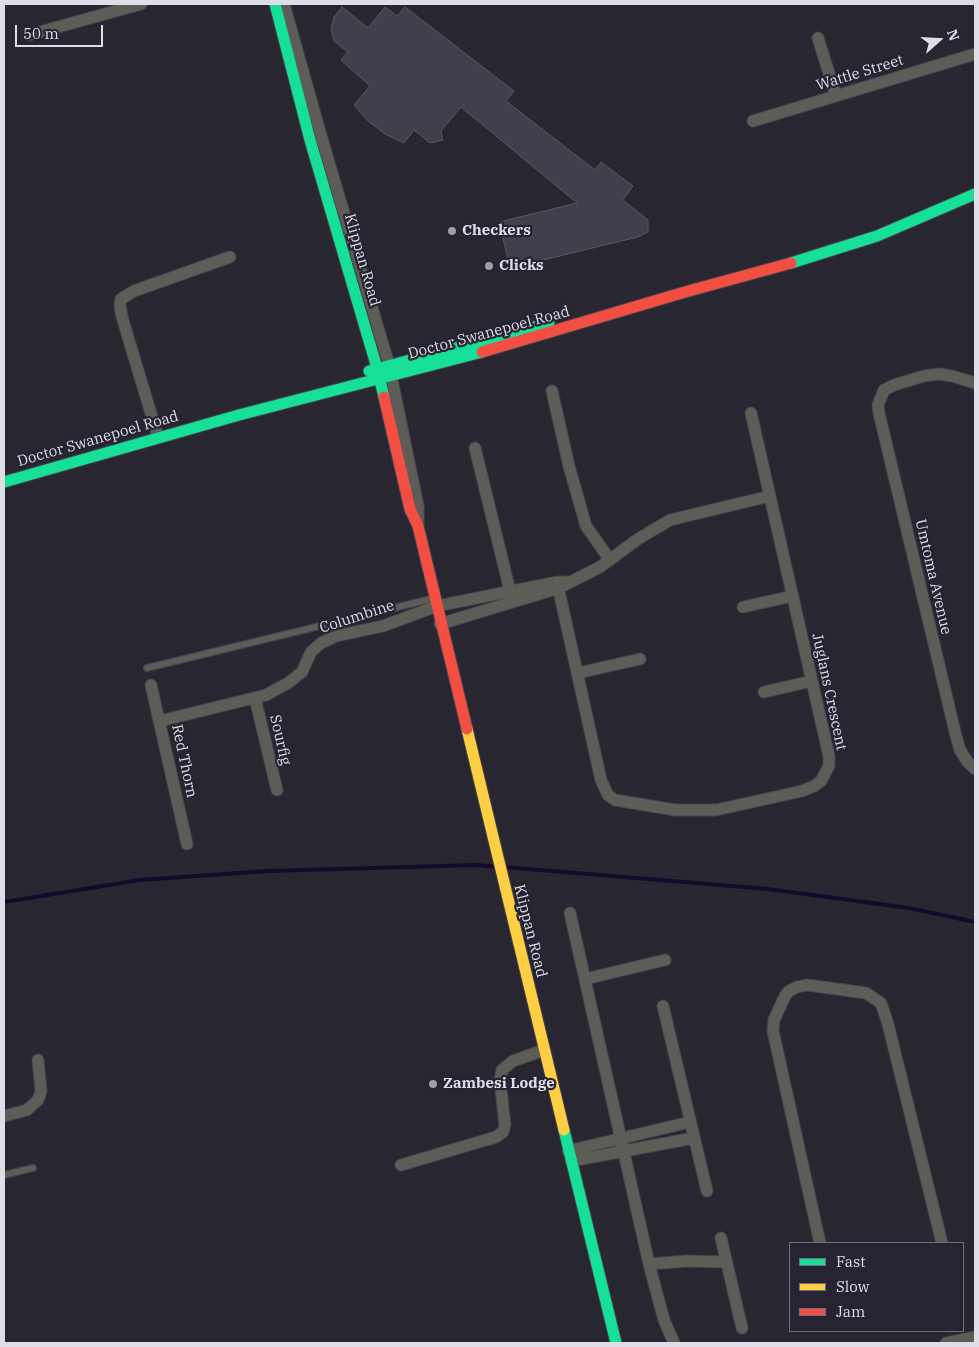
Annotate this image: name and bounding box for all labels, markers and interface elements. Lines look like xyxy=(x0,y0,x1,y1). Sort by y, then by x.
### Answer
scale bar xyxy=(18,15,105,47)
north arrow xyxy=(914,15,964,65)
text: 50 m xyxy=(23,24,59,43)
text: N xyxy=(943,27,963,43)
street label: Wattle Street xyxy=(814,51,906,95)
street label: Klippan Road xyxy=(340,212,384,308)
place label: Checkers xyxy=(462,222,531,240)
marker: Checkers xyxy=(446,225,458,237)
place label: Clicks xyxy=(499,257,544,275)
marker: Clicks xyxy=(483,260,495,272)
street label: Doctor Swanepoel Road xyxy=(406,303,572,363)
street label: Doctor Swanepoel Road xyxy=(15,407,181,471)
street label: Umtoma Avenue xyxy=(911,518,955,636)
street label: Columbine xyxy=(317,596,397,638)
street label: Juglans Crescent xyxy=(808,632,850,752)
street label: Sourfig xyxy=(265,713,295,767)
street label: Red Thorn xyxy=(167,723,201,799)
street label: Klippan Road xyxy=(510,883,550,979)
place label: Zambesi Lodge xyxy=(443,1075,555,1093)
marker: Zambesi Lodge xyxy=(427,1078,439,1090)
legend xyxy=(789,1242,964,1332)
text: Fast xyxy=(836,1252,866,1271)
text: Slow xyxy=(836,1277,869,1296)
text: Jam xyxy=(836,1302,865,1321)

